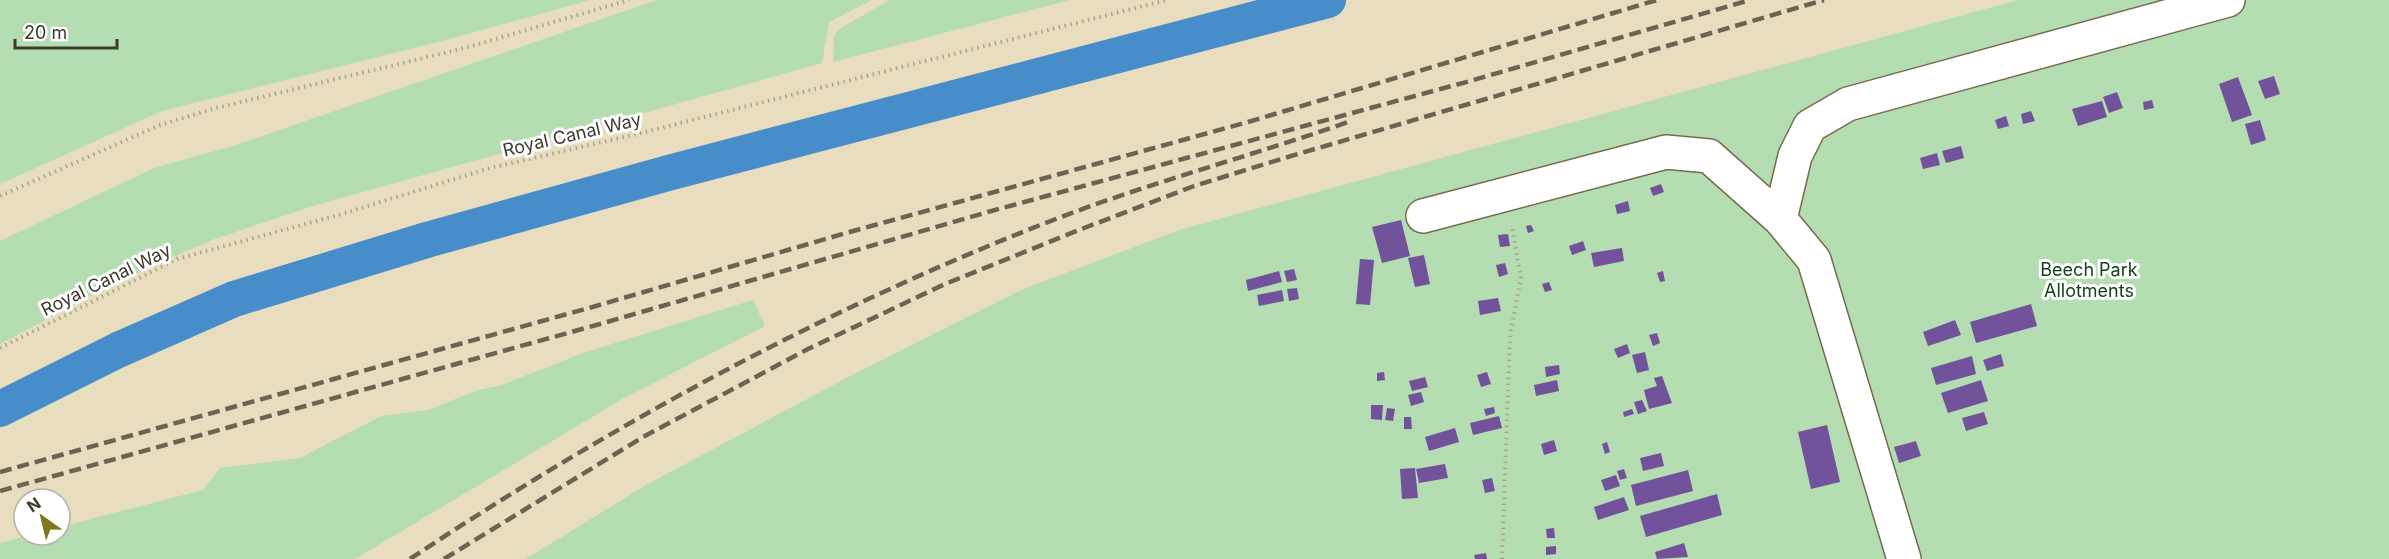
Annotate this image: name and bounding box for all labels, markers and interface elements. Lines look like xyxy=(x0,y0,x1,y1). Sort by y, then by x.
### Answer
scale bar xyxy=(15,12,117,50)
text: 20 m xyxy=(24,22,67,43)
street label: Royal Canal Way xyxy=(501,108,643,161)
street label: Royal Canal Way xyxy=(38,239,174,320)
park label: Beech Park Allotments xyxy=(2040,259,2138,301)
north arrow xyxy=(12,487,72,547)
text: N xyxy=(23,493,44,516)

